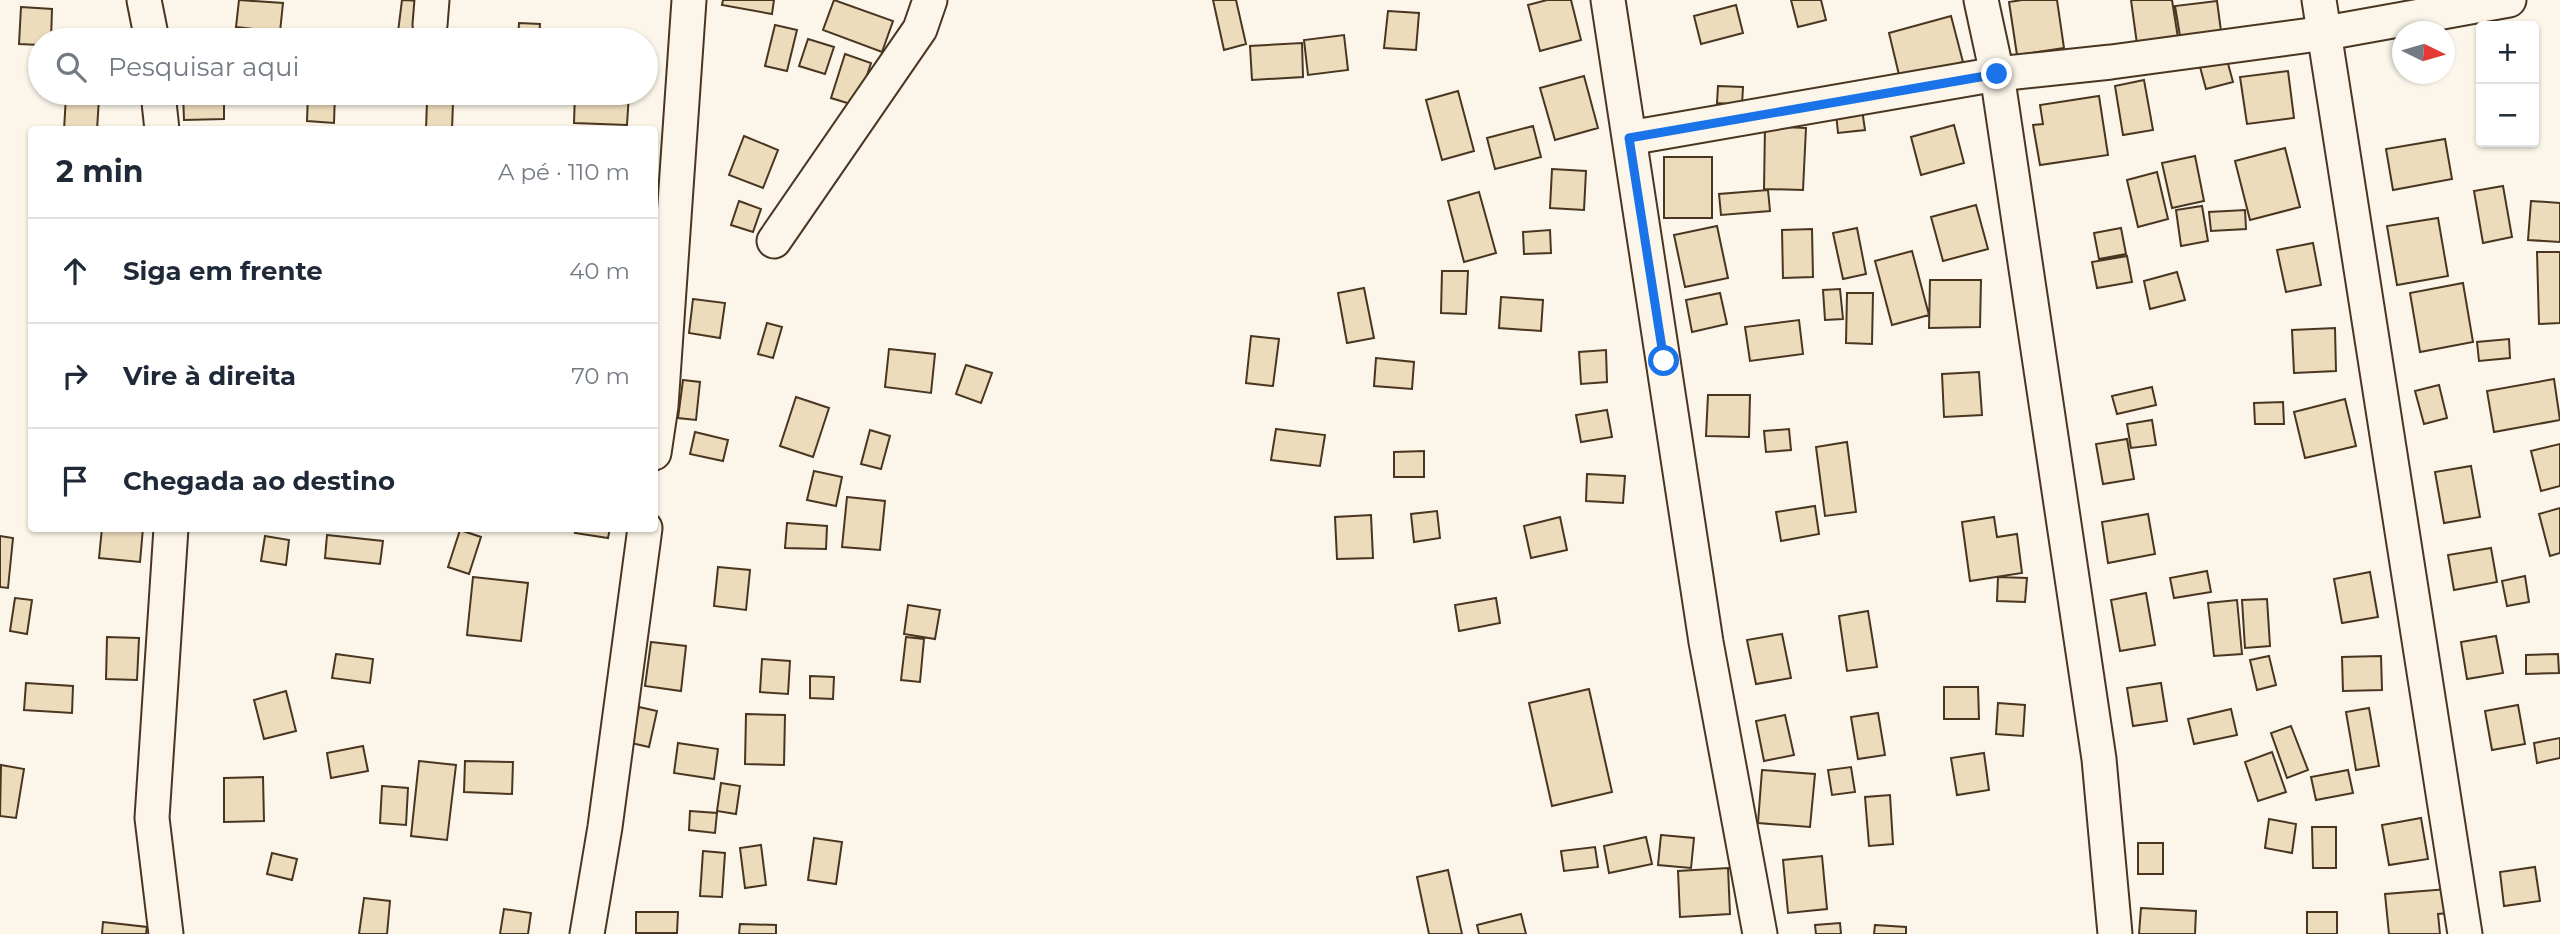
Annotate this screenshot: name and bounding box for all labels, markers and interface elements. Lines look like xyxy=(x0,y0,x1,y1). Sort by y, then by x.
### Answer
north arrow xyxy=(2392,21,2455,84)
map controls xyxy=(2476,21,2539,147)
button: + xyxy=(2476,21,2539,84)
search box xyxy=(28,28,658,105)
icon: search xyxy=(52,48,90,86)
text: Pesquisar aqui xyxy=(108,51,300,83)
route end xyxy=(1981,58,2012,89)
button: − xyxy=(2476,84,2539,147)
text: 2 min xyxy=(56,153,143,190)
text: A pé · 110 m xyxy=(498,158,630,186)
icon: ahead xyxy=(56,252,94,290)
text: Siga em frente xyxy=(123,255,323,287)
text: 40 m xyxy=(569,257,630,285)
route start xyxy=(1648,345,1679,376)
icon: right xyxy=(56,357,94,395)
text: Vire à direita xyxy=(123,360,296,392)
text: 70 m xyxy=(571,362,630,390)
icon: arrive xyxy=(56,462,94,500)
text: Chegada ao destino xyxy=(123,465,395,497)

